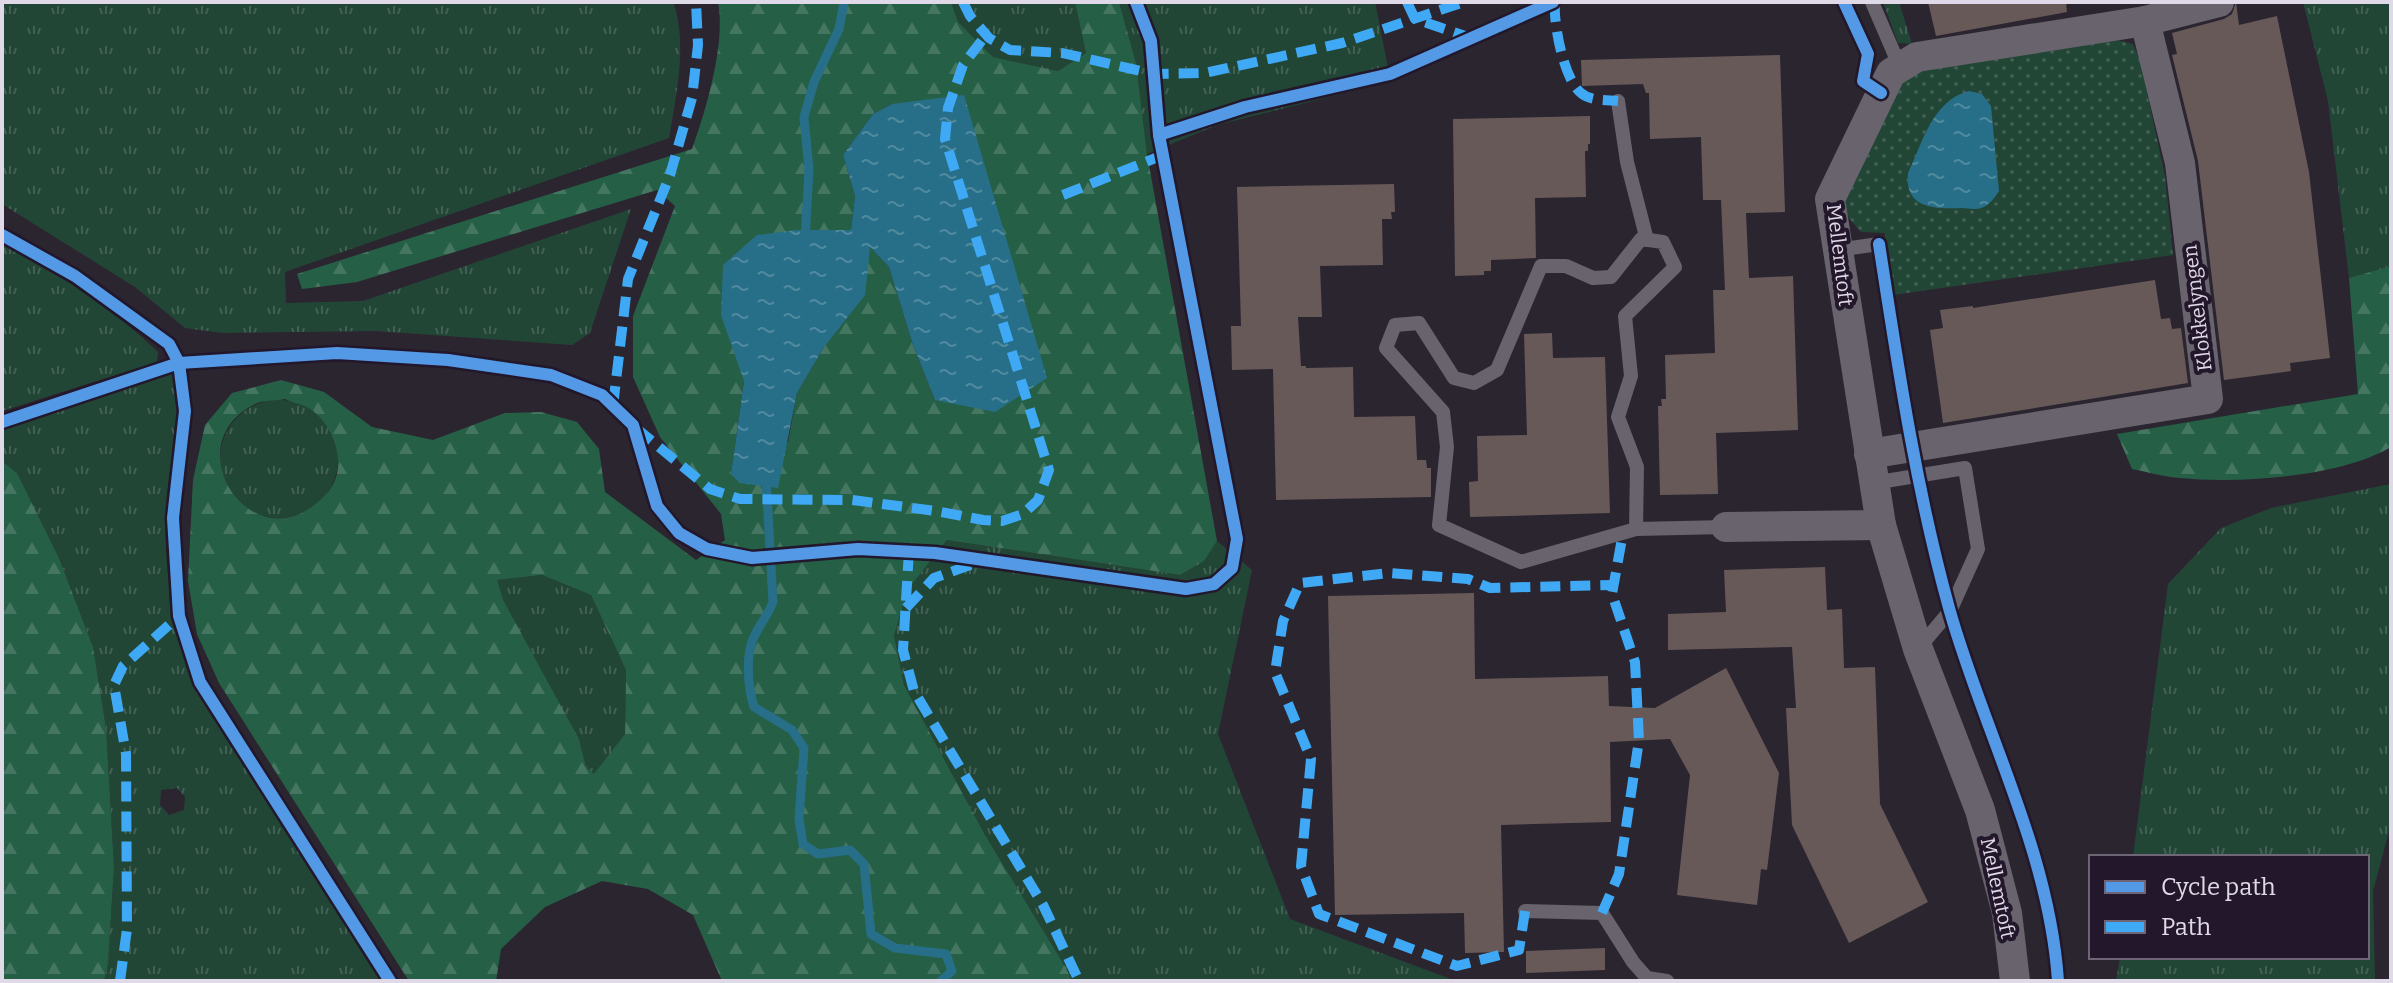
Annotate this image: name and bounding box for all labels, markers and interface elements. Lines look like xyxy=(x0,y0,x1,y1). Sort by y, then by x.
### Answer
street label: Mellemtoft xyxy=(1822,202,1858,308)
street label: Klokkelyngen xyxy=(2177,243,2217,373)
street label: Mellemtoft xyxy=(1976,835,2020,941)
legend xyxy=(2089,855,2369,959)
text: Cycle path xyxy=(2161,873,2276,901)
text: Path xyxy=(2161,913,2211,941)

